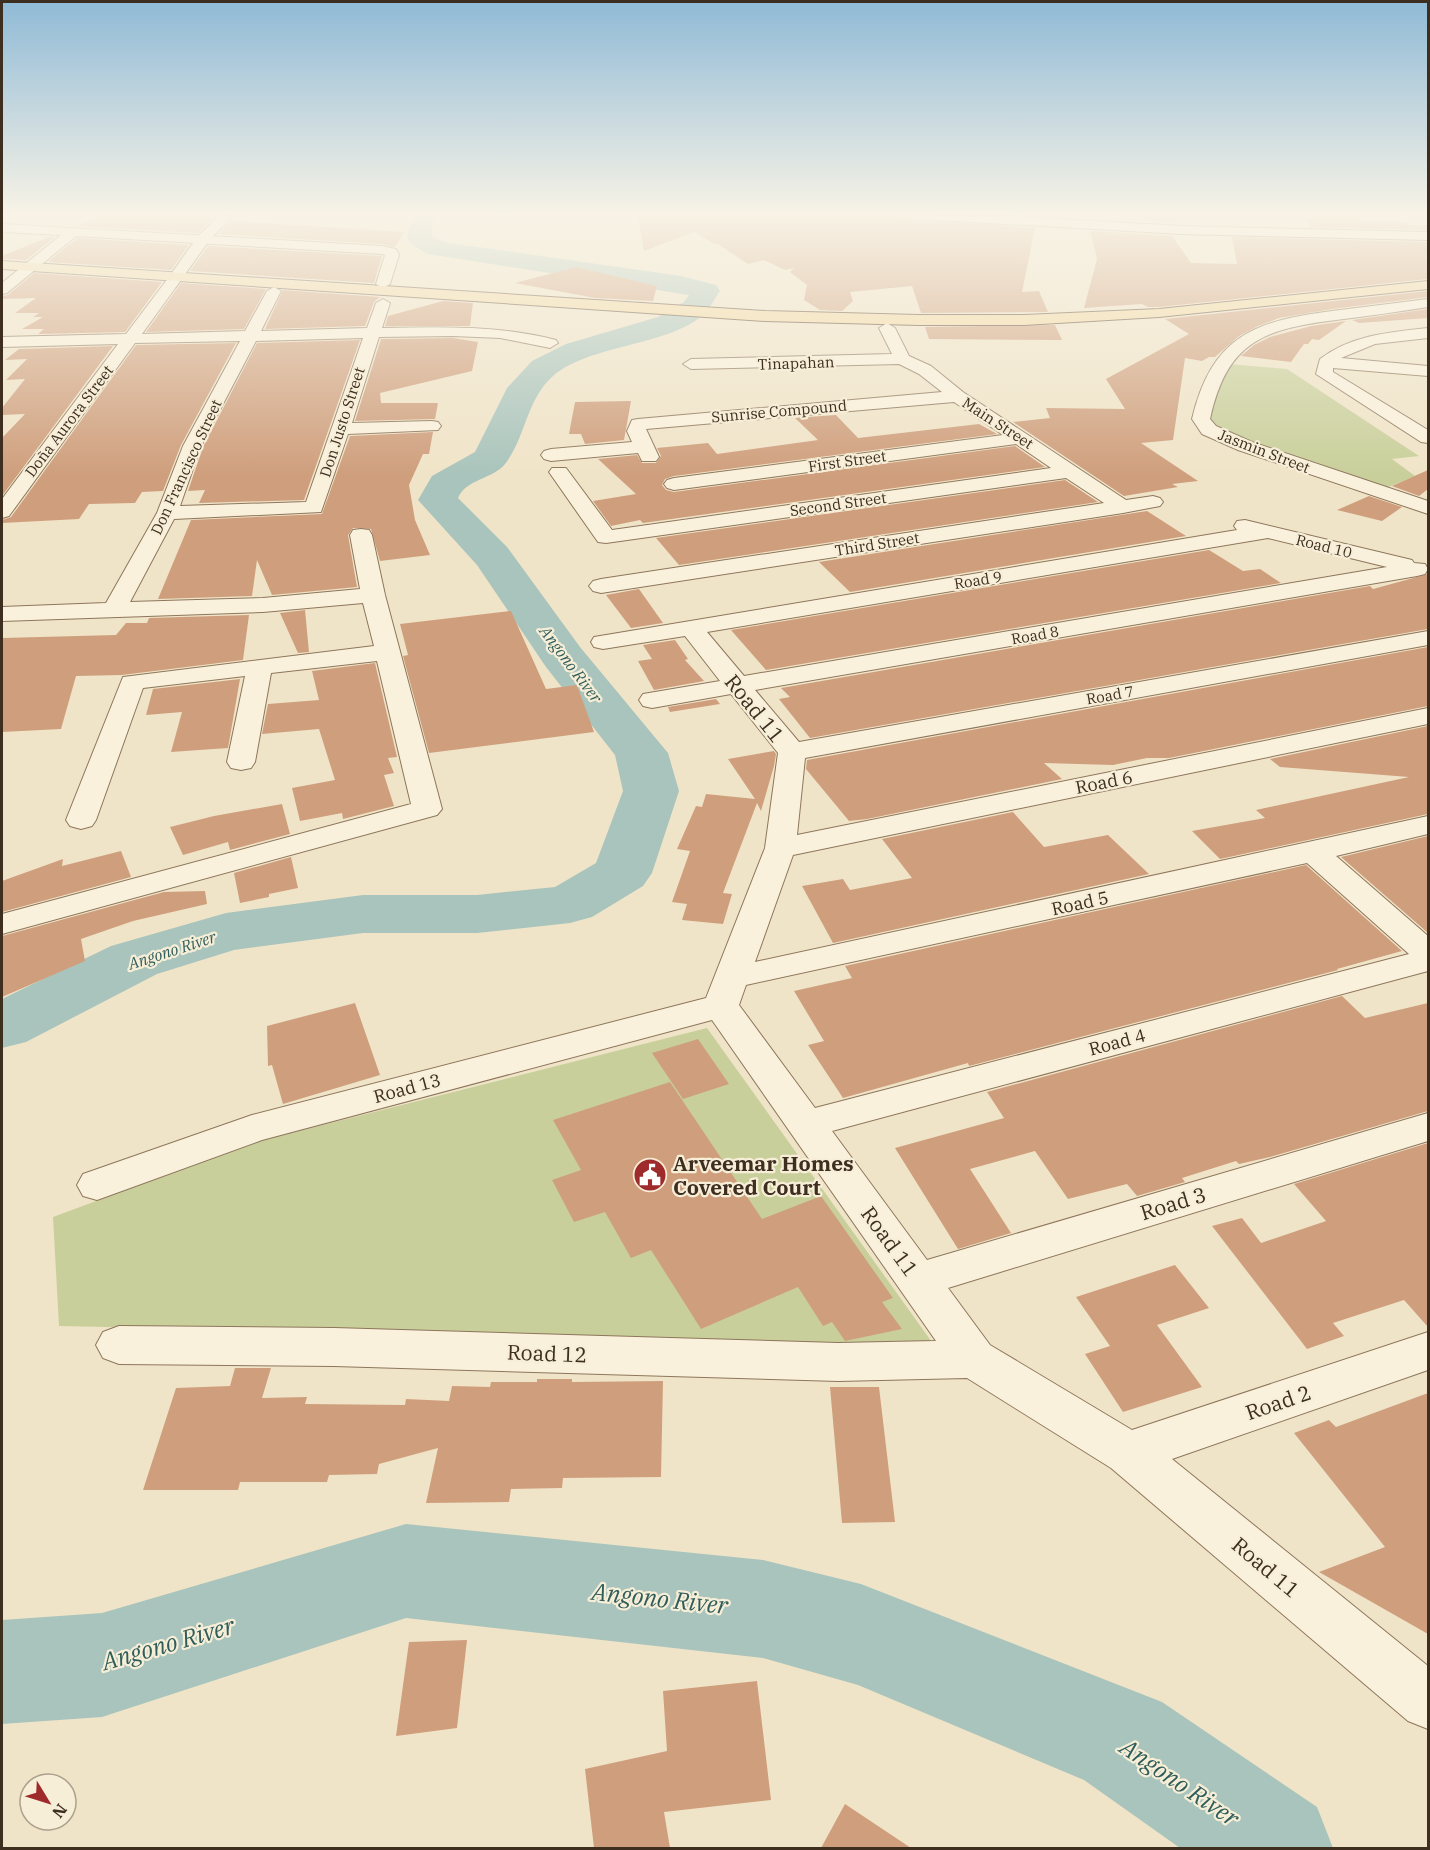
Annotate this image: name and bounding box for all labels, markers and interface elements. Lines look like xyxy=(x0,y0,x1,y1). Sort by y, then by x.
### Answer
street label: Tinapahan xyxy=(757,352,835,374)
street label: Doña Aurora Street xyxy=(21,361,117,481)
street label: Don Justo Street xyxy=(315,364,369,480)
street label: Main Street xyxy=(959,393,1037,453)
street label: Don Francisco Street xyxy=(146,396,226,538)
street label: Sunrise Compound xyxy=(710,396,848,426)
street label: Jasmin Street xyxy=(1216,425,1312,477)
street label: First Street xyxy=(807,446,887,476)
street label: Second Street xyxy=(789,488,887,520)
street label: Third Street xyxy=(833,528,921,560)
street label: Road 10 xyxy=(1294,530,1354,562)
street label: Road 9 xyxy=(953,567,1003,593)
water label: Angono River xyxy=(535,621,607,707)
street label: Road 8 xyxy=(1010,621,1060,649)
street label: Road 11 xyxy=(719,668,791,748)
street label: Road 7 xyxy=(1085,681,1135,709)
street label: Road 6 xyxy=(1073,765,1135,799)
street label: Road 5 xyxy=(1049,886,1111,920)
water label: Angono River xyxy=(125,926,219,974)
street label: Road 4 xyxy=(1086,1023,1148,1061)
street label: Road 13 xyxy=(371,1068,443,1108)
place label: Arveemar Homes Covered Court xyxy=(673,1149,854,1201)
public building icon: Arveemar Homes Covered Court xyxy=(632,1157,668,1193)
street label: Road 3 xyxy=(1137,1180,1209,1226)
street label: Road 11 xyxy=(855,1200,925,1282)
street label: Road 12 xyxy=(506,1338,588,1368)
street label: Road 2 xyxy=(1242,1378,1314,1426)
street label: Road 11 xyxy=(1226,1531,1306,1603)
water label: Angono River xyxy=(588,1575,731,1621)
water label: Angono River xyxy=(96,1608,240,1678)
water label: Angono River xyxy=(1113,1729,1247,1834)
north arrow xyxy=(18,1772,78,1832)
text: N xyxy=(48,1800,72,1822)

